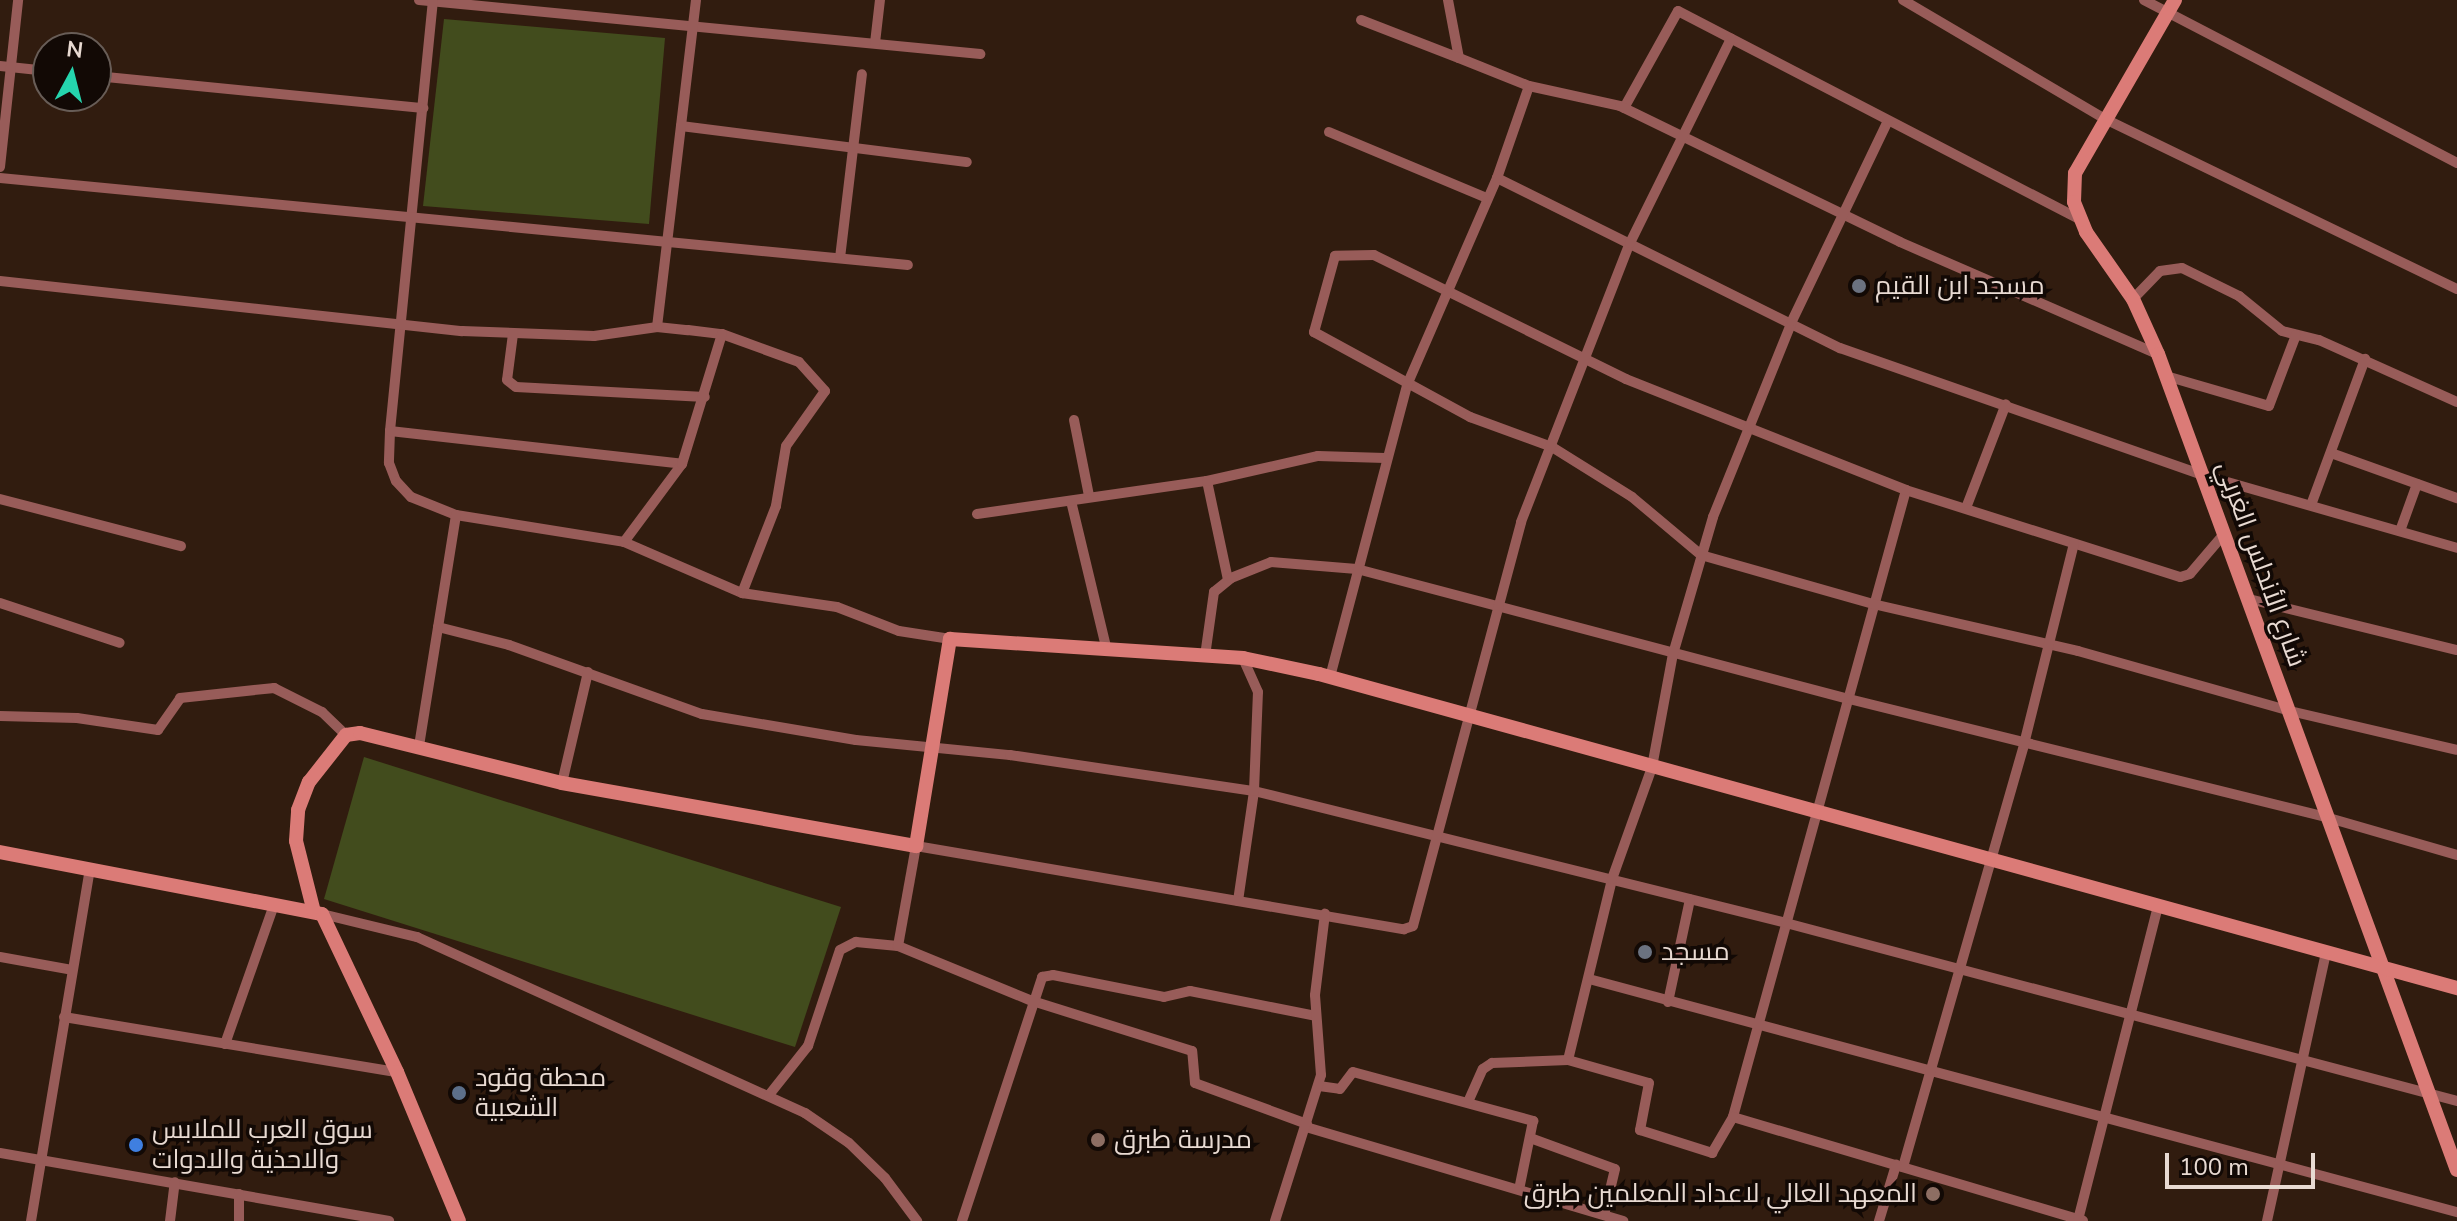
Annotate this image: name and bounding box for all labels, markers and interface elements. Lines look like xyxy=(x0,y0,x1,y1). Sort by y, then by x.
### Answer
north arrow xyxy=(32,32,112,112)
text: N xyxy=(65,34,85,66)
place label: مسجد ابن القيم xyxy=(1875,270,2045,302)
marker: مسجد ابن القيم xyxy=(1850,277,1868,295)
street label: شارع الأندلس الغربي xyxy=(2209,457,2313,671)
place label: مسجد xyxy=(1661,936,1730,968)
marker: مسجد xyxy=(1636,943,1654,961)
place label: محطة وقود الشعبية xyxy=(475,1062,606,1124)
marker: محطة وقود الشعبية xyxy=(450,1084,468,1102)
place label: سوق العرب للملابس والاحذية والادوات xyxy=(152,1114,373,1176)
place label: مدرسة طبرق xyxy=(1114,1124,1252,1156)
marker: مدرسة طبرق xyxy=(1089,1131,1107,1149)
marker: سوق العرب للملابس والاحذية والادوات xyxy=(127,1136,145,1154)
scale bar xyxy=(2169,1137,2319,1187)
text: 100 m xyxy=(2179,1151,2249,1183)
place label: المعهد العالي لاعداد المعلمين طبرق xyxy=(1524,1178,1917,1210)
marker: المعهد العالي لاعداد المعلمين طبرق xyxy=(1924,1185,1942,1203)

